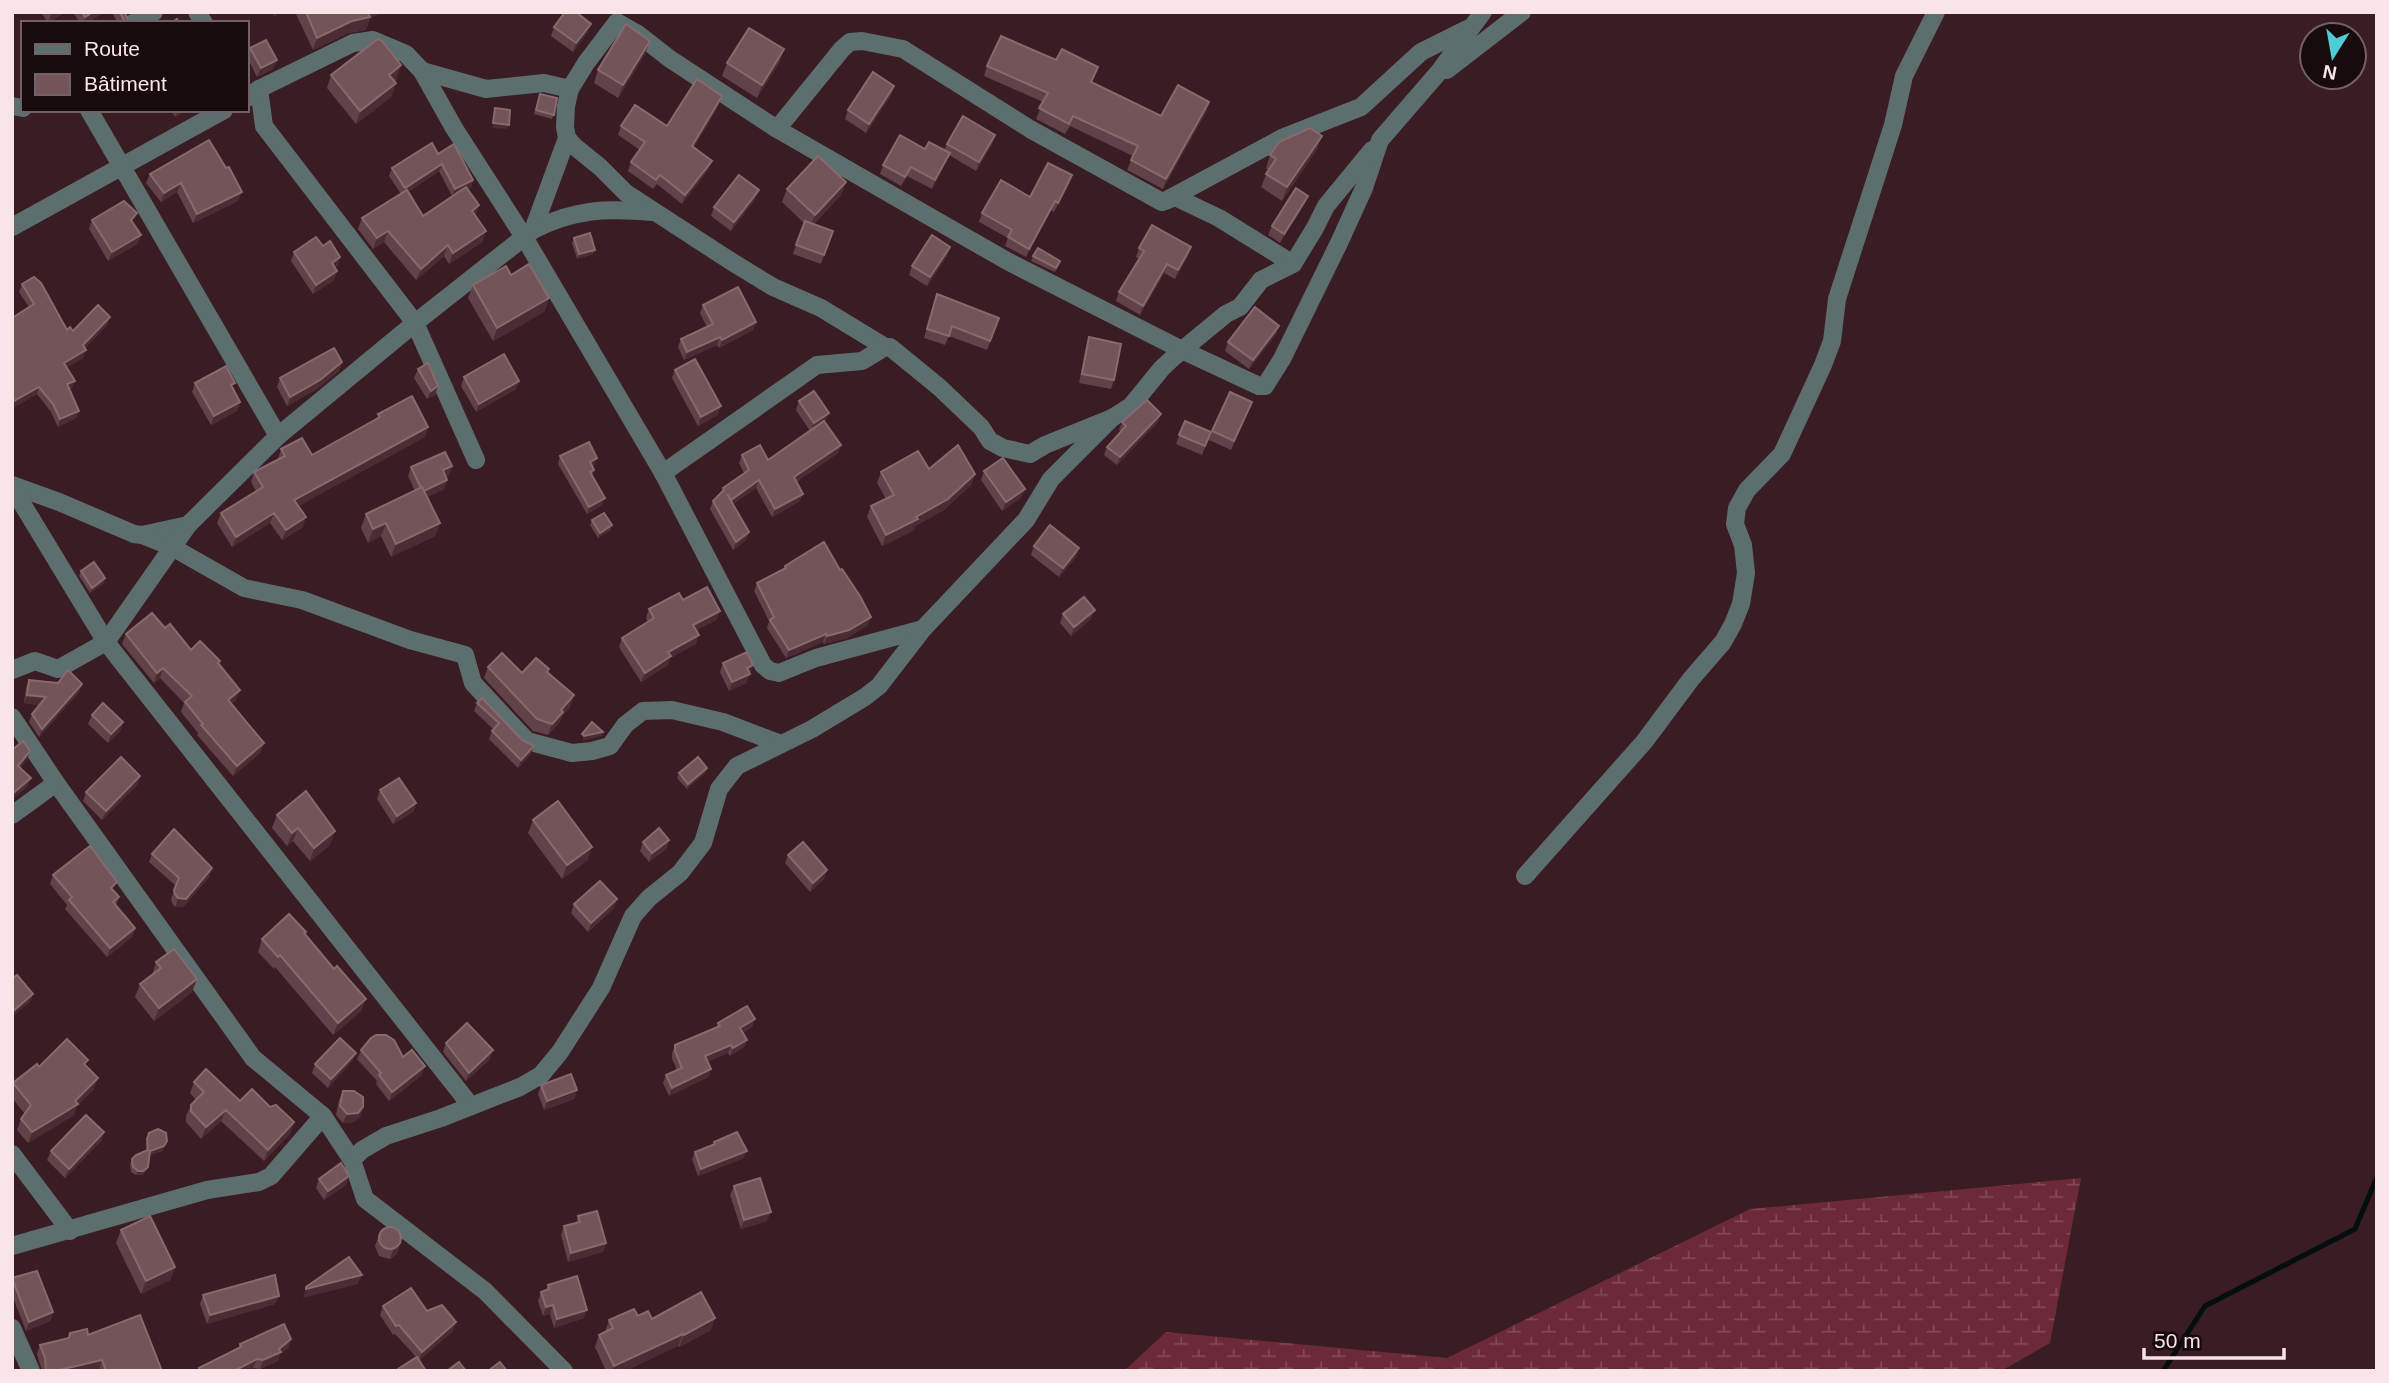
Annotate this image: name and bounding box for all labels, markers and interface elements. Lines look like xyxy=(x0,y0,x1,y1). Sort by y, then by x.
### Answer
legend xyxy=(21,21,248,112)
north arrow xyxy=(2298,21,2368,91)
text: Route xyxy=(84,37,140,60)
text: N xyxy=(2321,61,2339,84)
text: Bâtiment xyxy=(84,72,167,95)
scale bar xyxy=(2144,1316,2284,1360)
text: 50 m xyxy=(2154,1329,2201,1352)

